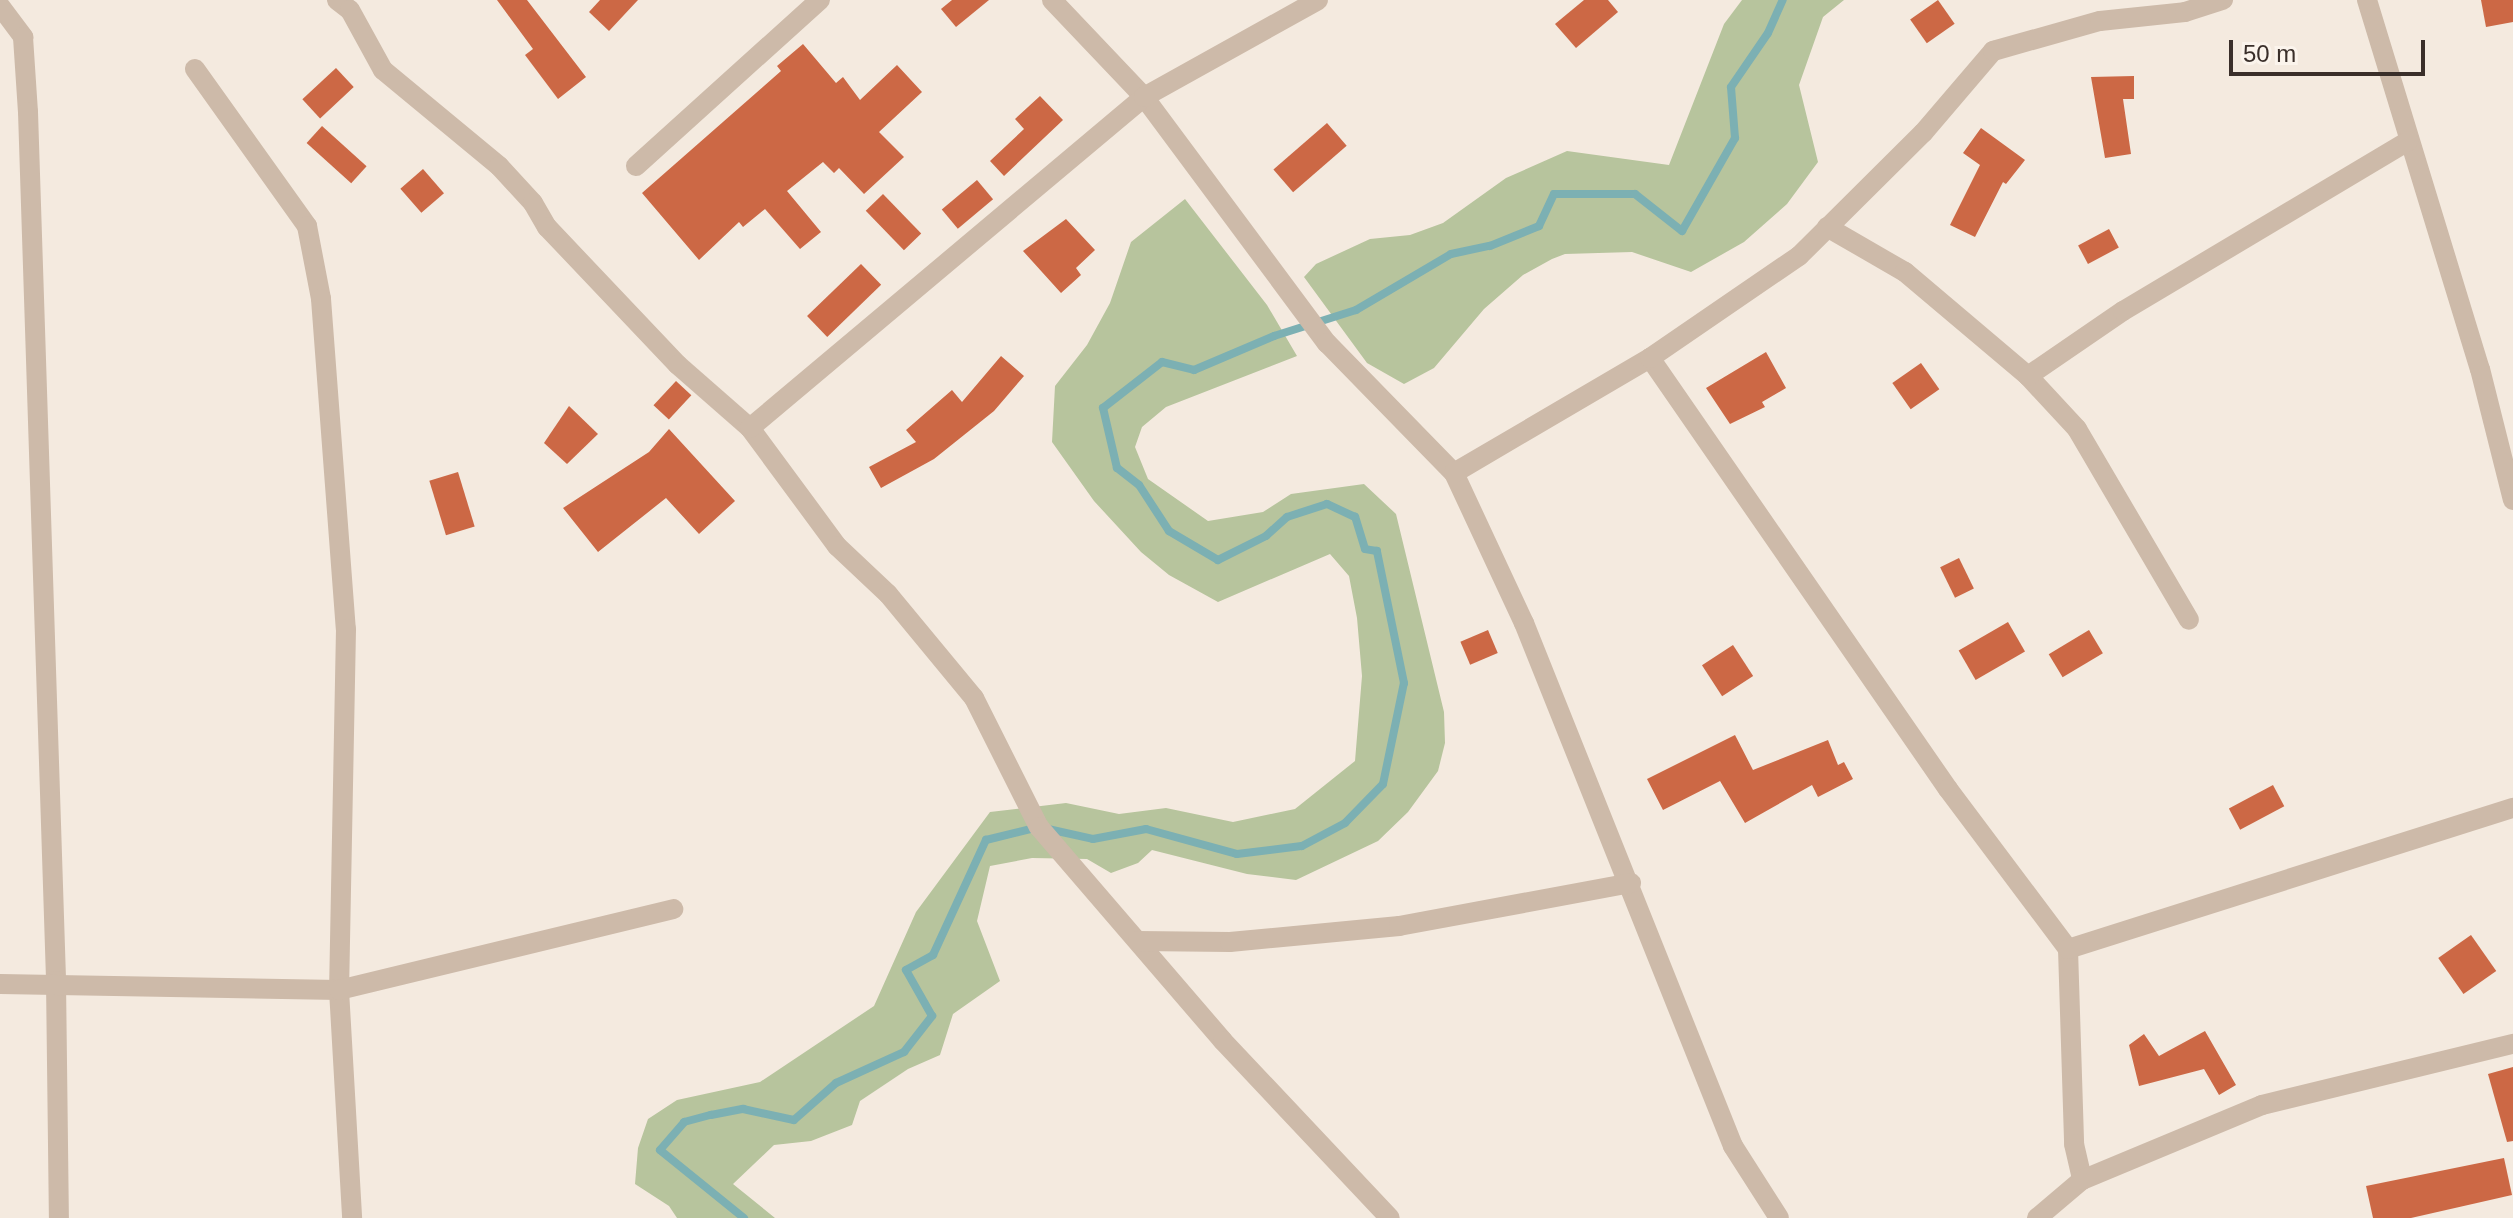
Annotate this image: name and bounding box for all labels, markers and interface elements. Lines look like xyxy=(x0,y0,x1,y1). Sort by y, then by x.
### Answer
scale bar xyxy=(2233,24,2429,74)
text: 50 m xyxy=(2243,40,2296,67)

